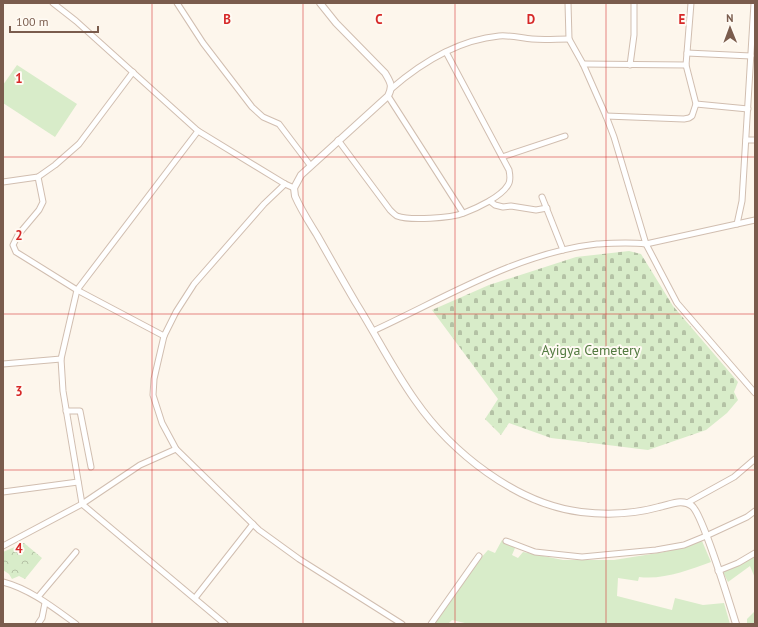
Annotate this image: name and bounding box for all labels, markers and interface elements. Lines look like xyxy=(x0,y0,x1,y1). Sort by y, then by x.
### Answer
scale bar xyxy=(10,8,98,34)
north arrow xyxy=(710,8,750,48)
text: B xyxy=(223,11,231,28)
text: C xyxy=(375,11,383,28)
text: D xyxy=(527,11,535,28)
text: E xyxy=(679,11,686,28)
text: N xyxy=(726,11,734,25)
text: 100 m xyxy=(16,14,49,29)
text: 1 xyxy=(15,70,23,87)
text: 2 xyxy=(15,227,23,244)
park label: Ayigya Cemetery xyxy=(542,341,641,359)
text: 3 xyxy=(15,383,23,400)
text: 4 xyxy=(15,540,23,557)

